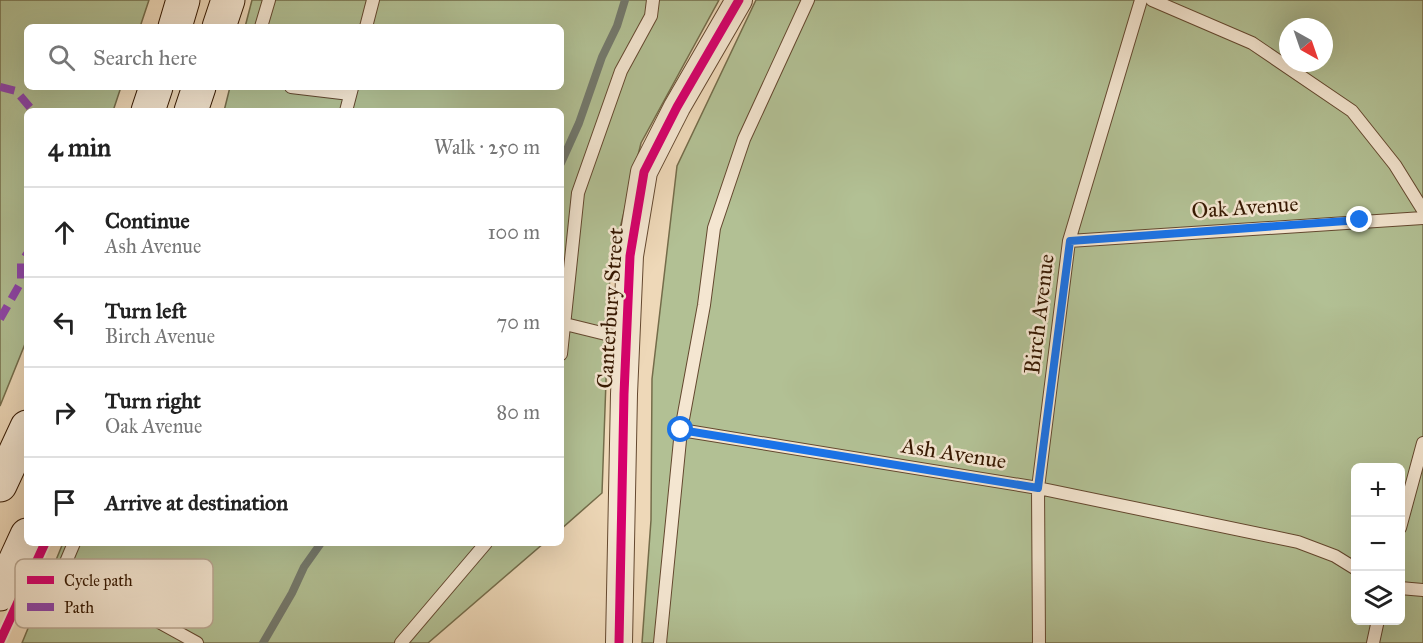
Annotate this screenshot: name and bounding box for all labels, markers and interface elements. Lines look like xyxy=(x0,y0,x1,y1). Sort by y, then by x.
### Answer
north arrow xyxy=(1279,18,1333,72)
search box xyxy=(24,24,564,90)
icon: search xyxy=(45,41,78,74)
text: Search here xyxy=(93,44,197,71)
text: 4 min xyxy=(48,131,111,163)
text: Walk · 250 m xyxy=(434,135,540,159)
street label: Oak Avenue xyxy=(1191,190,1299,224)
route end xyxy=(1346,206,1372,232)
text: Continue xyxy=(105,207,190,234)
icon: ahead xyxy=(48,216,81,249)
text: 100 m xyxy=(488,220,540,244)
street label: Canterbury Street xyxy=(591,226,629,390)
text: Ash Avenue xyxy=(105,234,201,258)
street label: Birch Avenue xyxy=(1018,252,1060,376)
text: Turn left xyxy=(105,297,187,324)
icon: left xyxy=(48,306,81,339)
text: 70 m xyxy=(497,310,540,334)
text: Birch Avenue xyxy=(105,324,215,348)
text: Turn right xyxy=(105,387,201,414)
icon: right xyxy=(48,396,81,429)
text: 80 m xyxy=(497,400,540,424)
text: Oak Avenue xyxy=(105,414,202,438)
route start xyxy=(667,416,693,442)
street label: Ash Avenue xyxy=(899,431,1008,475)
map controls xyxy=(1351,463,1405,625)
button: + xyxy=(1351,463,1405,517)
icon: arrive xyxy=(48,486,81,519)
text: Arrive at destination xyxy=(105,489,288,516)
button: − xyxy=(1351,517,1405,571)
legend xyxy=(15,559,213,628)
text: Cycle path xyxy=(64,571,133,590)
button: layers xyxy=(1351,571,1405,625)
text: Path xyxy=(64,598,94,617)

